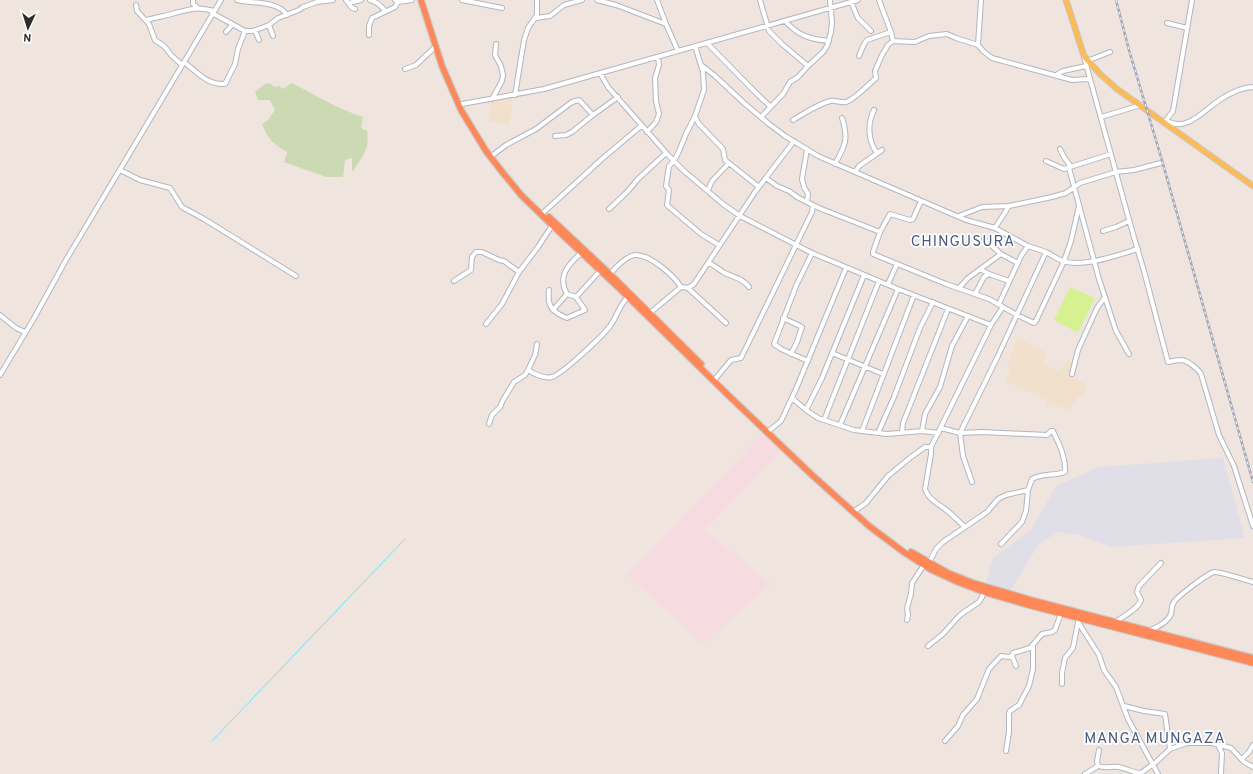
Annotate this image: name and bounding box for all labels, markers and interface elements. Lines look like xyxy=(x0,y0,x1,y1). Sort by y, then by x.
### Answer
north arrow xyxy=(8,8,48,48)
text: N xyxy=(23,30,32,44)
district label: CHINGUSURA xyxy=(911,233,1015,252)
district label: MANGA MUNGAZA xyxy=(1084,730,1226,749)

